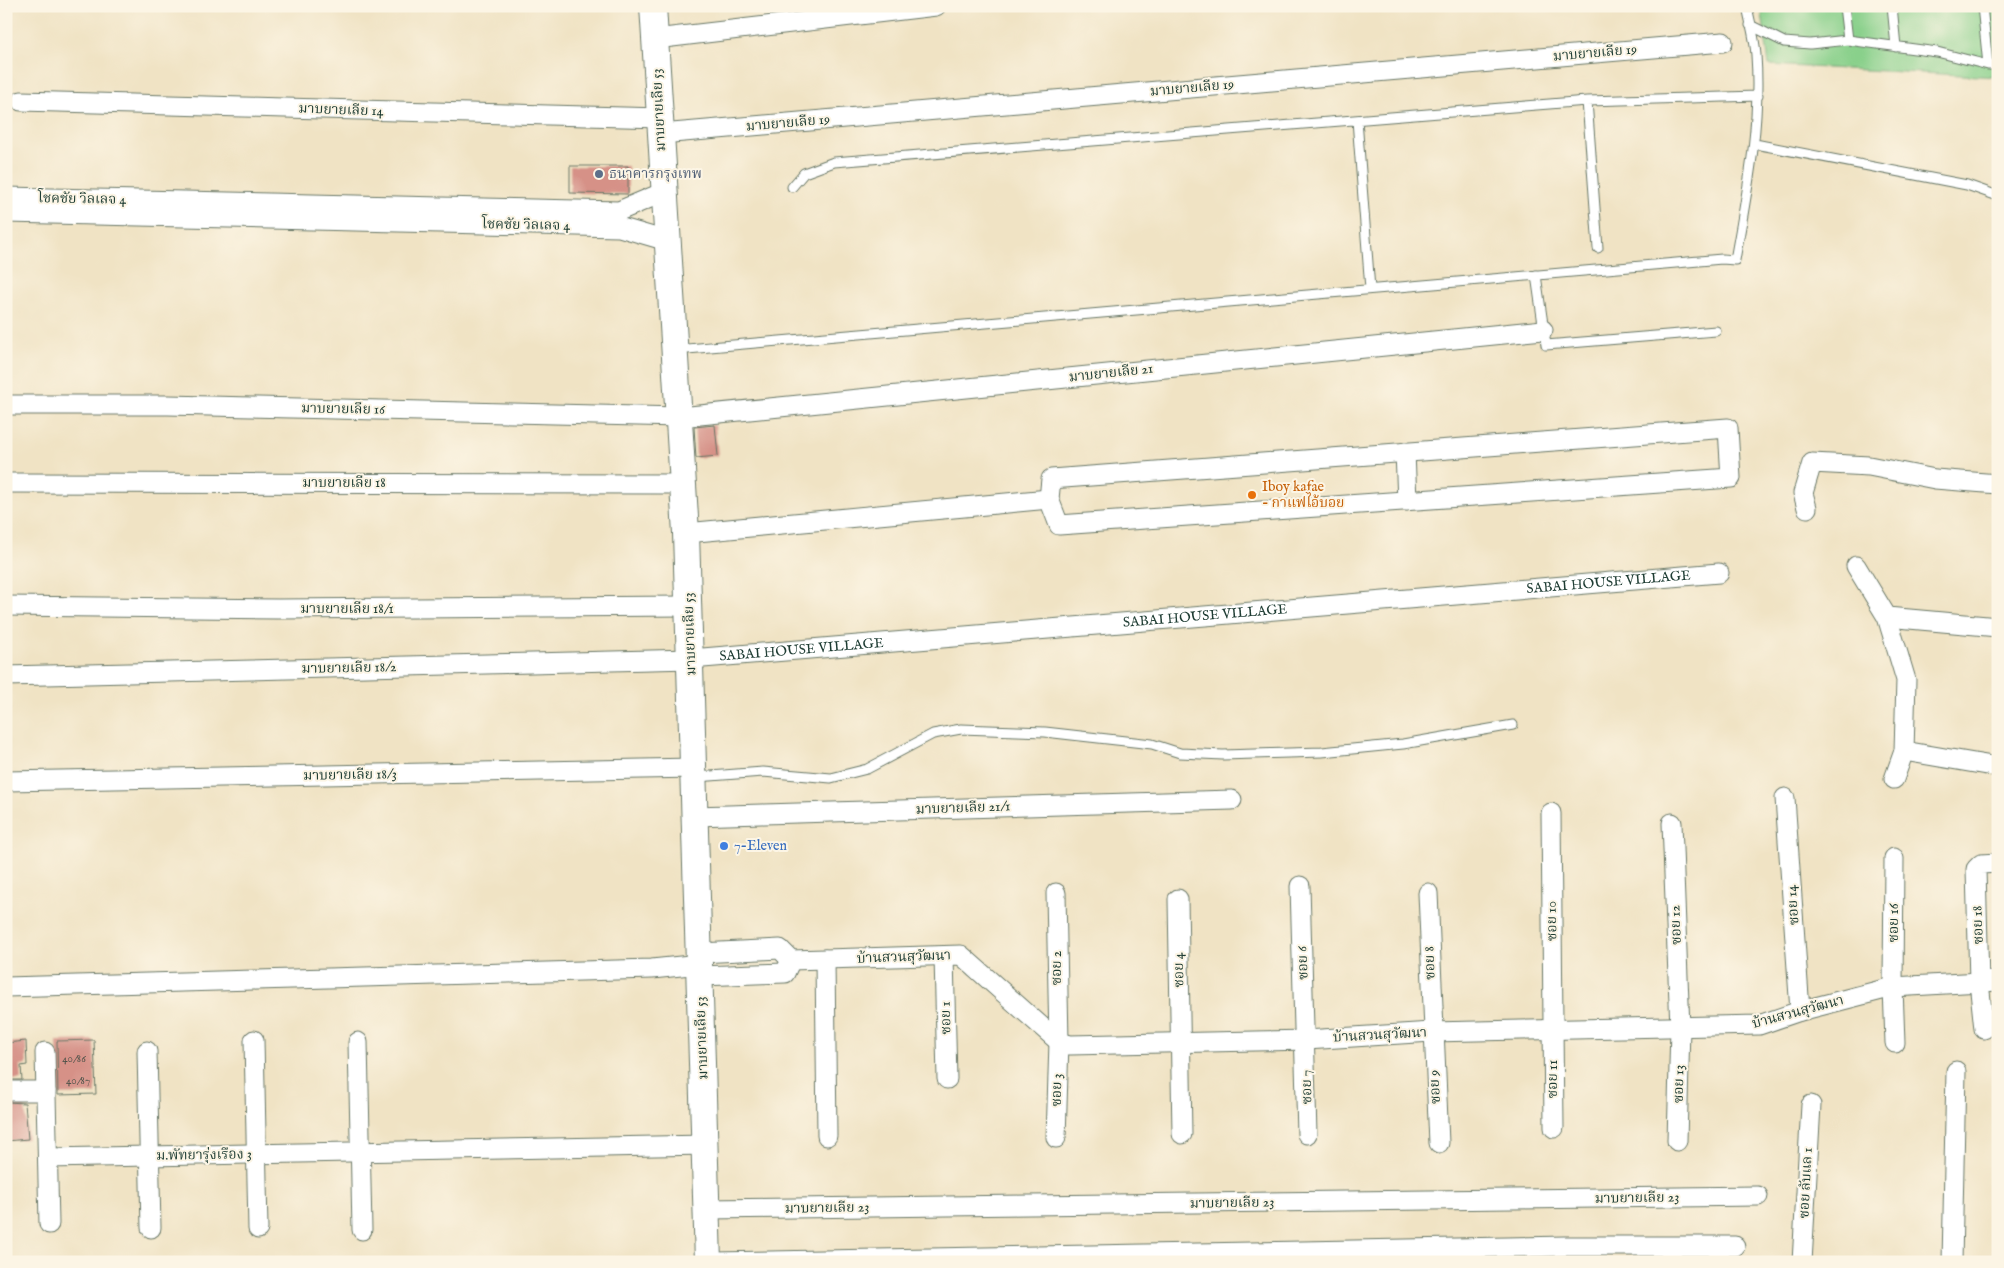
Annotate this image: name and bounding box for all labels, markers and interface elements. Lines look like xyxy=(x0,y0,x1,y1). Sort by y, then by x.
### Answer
street label: มาบยายเลีย 19 xyxy=(1552,40,1638,66)
street label: มาบยายเลีย 53 xyxy=(648,68,670,152)
street label: มาบยายเลีย 19 xyxy=(1149,75,1235,101)
street label: มาบยายเลีย 14 xyxy=(298,100,384,120)
street label: มาบยายเลีย 19 xyxy=(745,110,831,136)
place label: ธนาคารกรุงเทพ xyxy=(609,165,702,183)
marker: ธนาคารกรุงเทพ xyxy=(593,168,605,180)
street label: โชคชัย วิลเลจ 4 xyxy=(37,187,127,209)
street label: โชคชัย วิลเลจ 4 xyxy=(481,213,571,235)
street label: มาบยายเลีย 21 xyxy=(1068,360,1154,386)
street label: มาบยายเลีย 16 xyxy=(301,399,386,419)
street label: มาบยายเลีย 18 xyxy=(302,474,386,492)
place label: Iboy kafae - กาแฟไอ้บอย xyxy=(1262,478,1344,512)
marker: Iboy kafae - กาแฟไอ้บอย xyxy=(1246,489,1258,501)
street label: SABAI HOUSE VILLAGE xyxy=(1526,566,1692,598)
street label: มาบยายเลีย 53 xyxy=(680,592,700,676)
street label: มาบยายเลีย 18/1 xyxy=(300,600,394,618)
street label: SABAI HOUSE VILLAGE xyxy=(1122,600,1288,632)
street label: SABAI HOUSE VILLAGE xyxy=(719,634,885,666)
street label: มาบยายเลีย 18/2 xyxy=(301,658,397,678)
street label: มาบยายเลีย 18/3 xyxy=(303,765,397,785)
street label: มาบยายเลีย 21/1 xyxy=(915,797,1011,819)
place label: 7-Eleven xyxy=(734,837,788,855)
marker: 7-Eleven xyxy=(718,840,730,852)
street label: ซอย 14 xyxy=(1783,884,1803,926)
street label: ซอย 10 xyxy=(1543,901,1561,941)
street label: ซอย 16 xyxy=(1885,902,1903,943)
street label: ซอย 12 xyxy=(1666,904,1686,945)
street label: ซอย 18 xyxy=(1968,905,1988,945)
street label: ซอย 6 xyxy=(1293,945,1313,980)
street label: บ้านสวนสุวัฒนา xyxy=(857,946,951,968)
street label: ซอย 8 xyxy=(1420,946,1440,980)
street label: ซอย 2 xyxy=(1048,950,1066,985)
street label: ซอย 4 xyxy=(1170,952,1188,988)
street label: บ้านสวนสุวัฒนา xyxy=(1750,991,1846,1033)
street label: มาบยายเลีย 53 xyxy=(692,996,712,1080)
street label: ซอย 1 xyxy=(937,1001,955,1035)
street label: บ้านสวนสุวัฒนา xyxy=(1333,1024,1427,1046)
house number: 40/86 xyxy=(62,1052,86,1066)
street label: ซอย 11 xyxy=(1544,1060,1562,1098)
street label: ซอย 13 xyxy=(1670,1065,1688,1103)
street label: ซอย 9 xyxy=(1425,1069,1445,1105)
street label: ซอย 7 xyxy=(1298,1070,1316,1104)
street label: ซอย 3 xyxy=(1048,1073,1066,1107)
house number: 40/87 xyxy=(66,1074,90,1088)
street label: ม.พัทยารุ่งเรือง 3 xyxy=(156,1145,252,1165)
street label: ซอย ลับแล 1 xyxy=(1795,1147,1817,1219)
street label: มาบยายเลีย 23 xyxy=(1594,1188,1680,1208)
street label: มาบยายเลีย 23 xyxy=(1189,1193,1275,1213)
street label: มาบยายเลีย 23 xyxy=(784,1198,870,1218)

